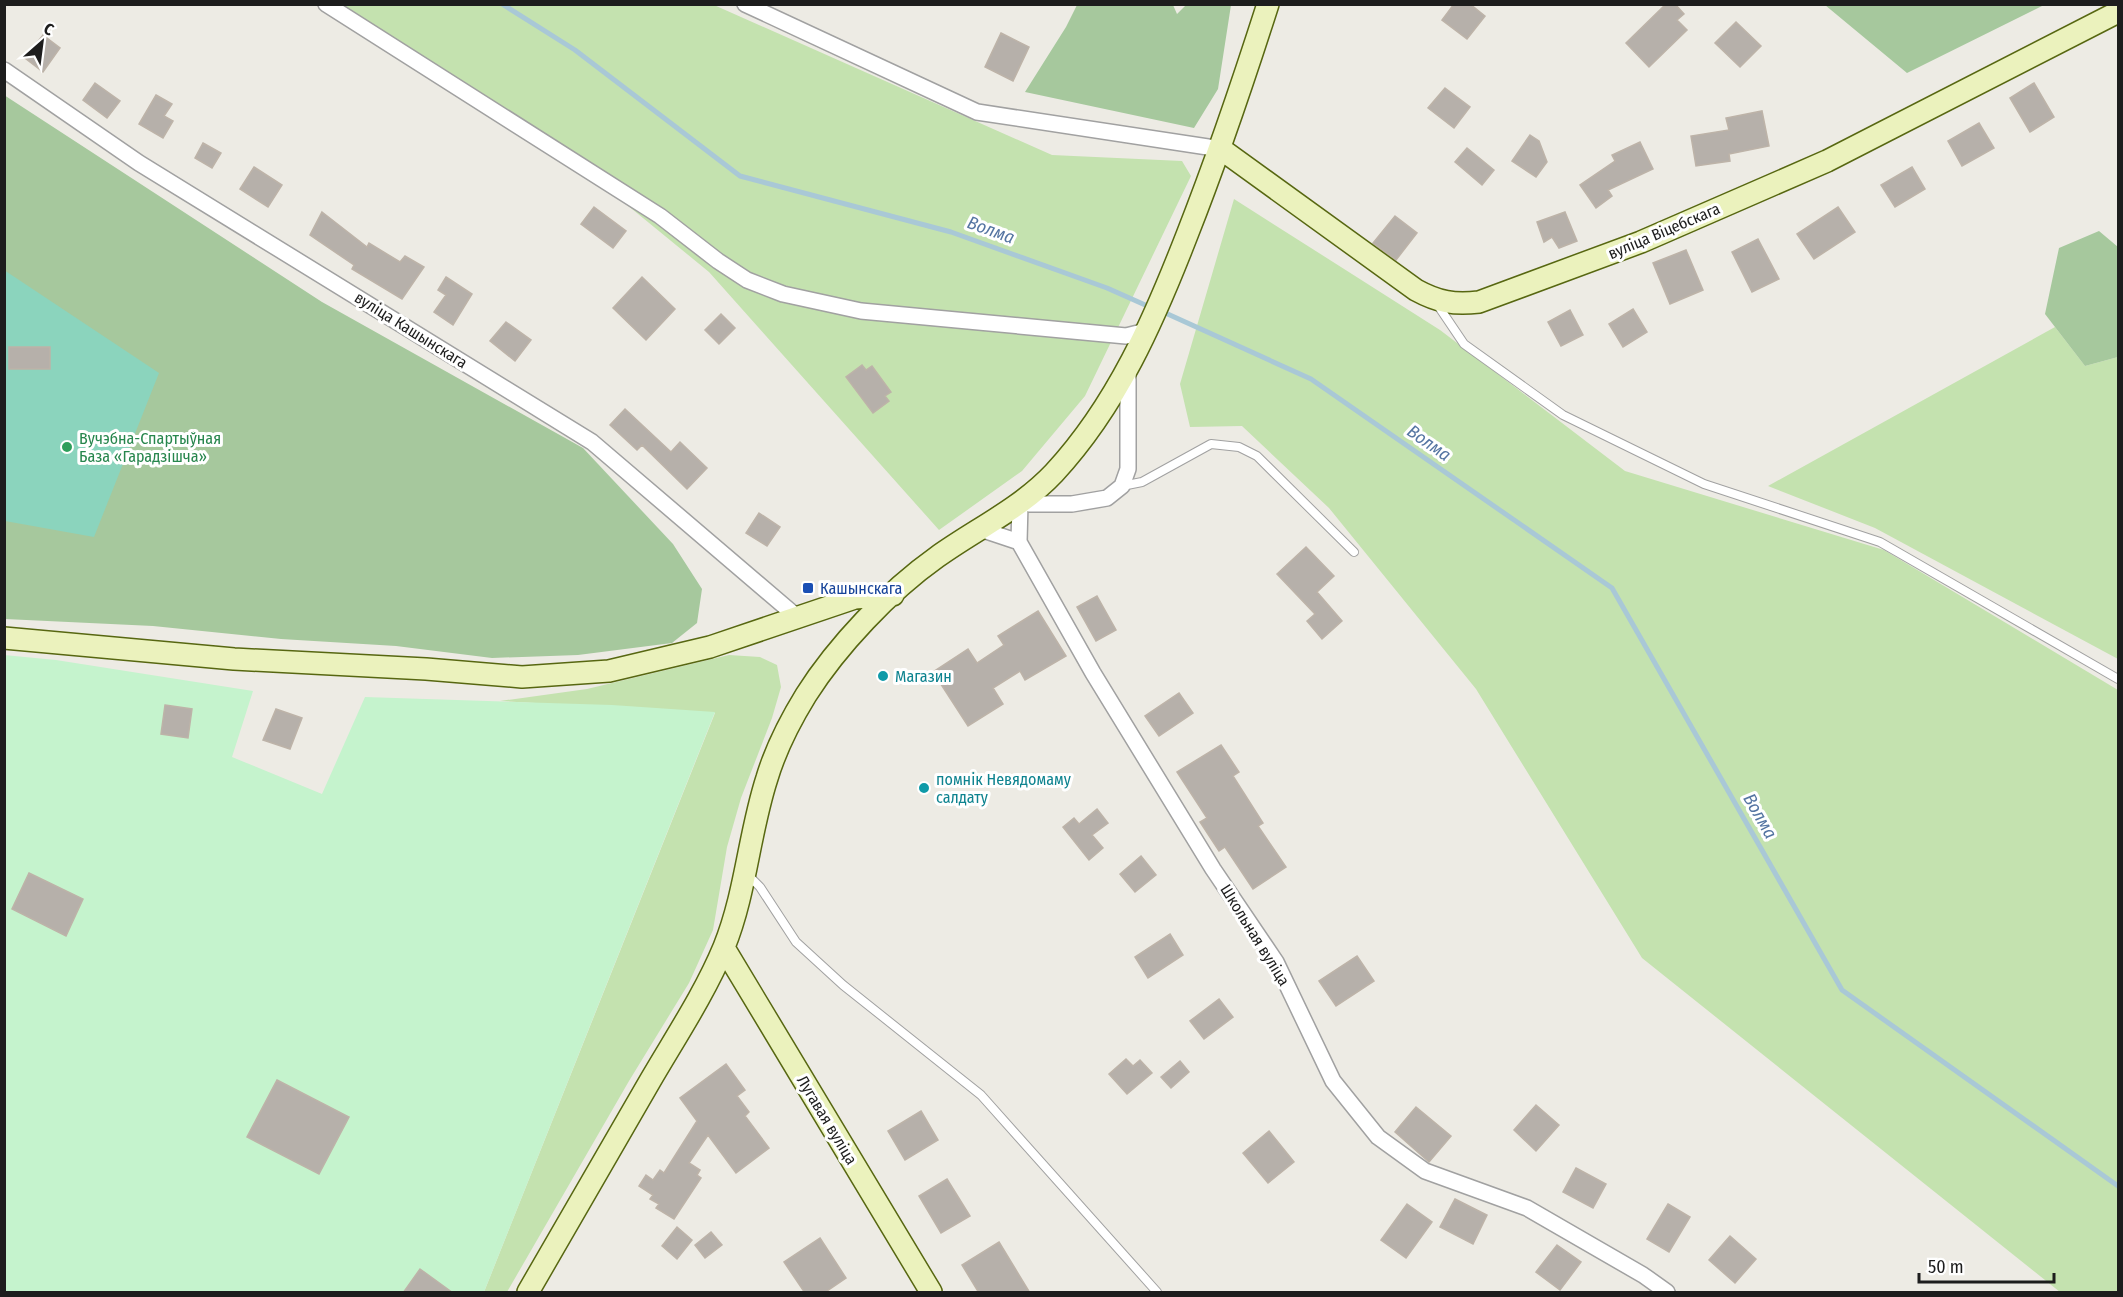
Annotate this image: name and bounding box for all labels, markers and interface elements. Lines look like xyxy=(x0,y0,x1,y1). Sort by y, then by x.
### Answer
north arrow xyxy=(12,12,72,72)
text: С xyxy=(41,19,58,40)
street label: вуліца Віцебскага xyxy=(1605,199,1723,263)
water label: Волма xyxy=(964,211,1018,249)
street label: вуліца Кашынскага xyxy=(351,288,471,372)
water label: Волма xyxy=(1403,420,1455,466)
place label: Вучэбна-Спартыўная База «Гарадзішча» xyxy=(79,429,221,466)
marker: Вучэбна-Спартыўная База «Гарадзішча» xyxy=(60,440,74,454)
place label: Кашынскага xyxy=(820,579,902,598)
marker: Кашынскага xyxy=(801,581,815,595)
place label: Магазин xyxy=(895,667,952,686)
marker: Магазин xyxy=(876,669,890,683)
place label: помнік Невядомаму салдату xyxy=(936,770,1072,807)
marker: помнік Невядомаму салдату xyxy=(917,781,931,795)
water label: Волма xyxy=(1738,789,1782,843)
street label: Школьная вуліца xyxy=(1216,881,1294,989)
street label: Лугавая вуліца xyxy=(793,1072,861,1168)
scale bar xyxy=(1919,1246,2054,1284)
text: 50 m xyxy=(1928,1256,1964,1278)

